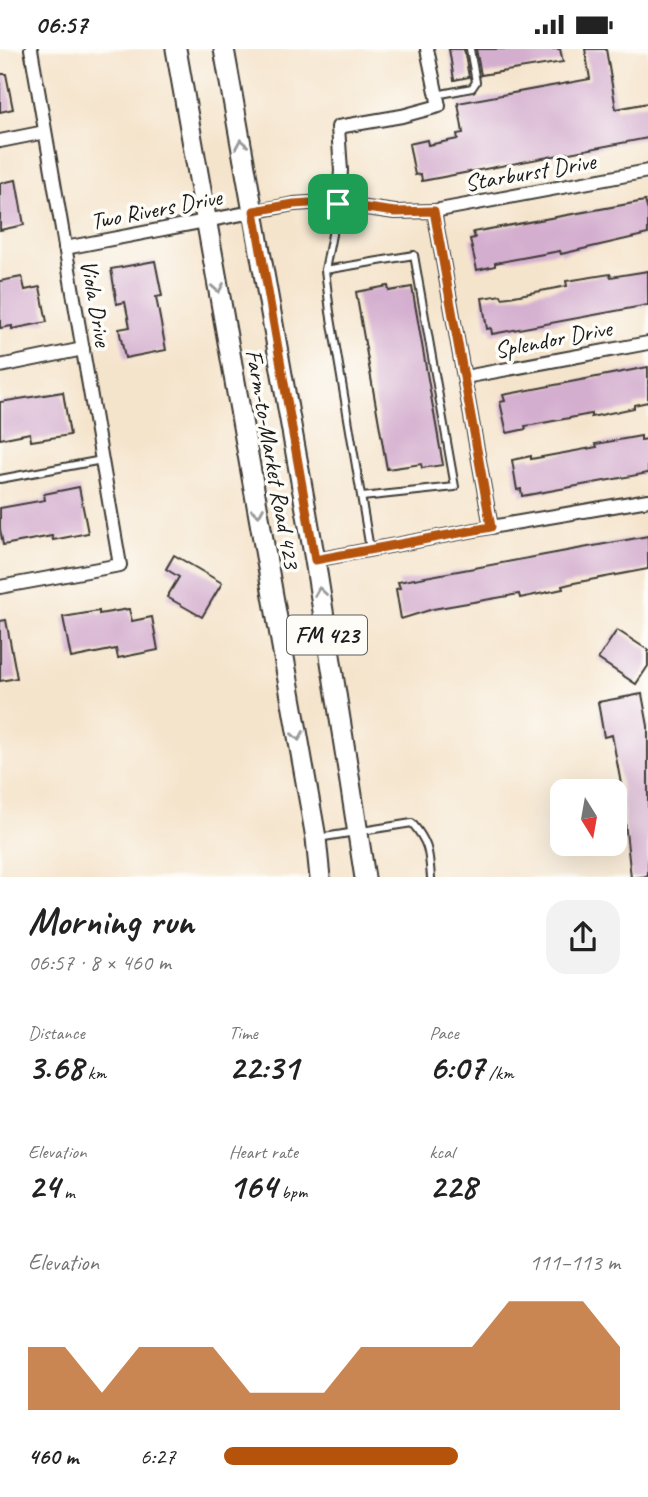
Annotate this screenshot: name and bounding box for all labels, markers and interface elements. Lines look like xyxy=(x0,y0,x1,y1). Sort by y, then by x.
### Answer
text: 06:57 xyxy=(35,8,87,41)
one-way arrow xyxy=(234,138,249,150)
street label: Starburst Drive xyxy=(462,145,600,198)
pin xyxy=(308,174,368,234)
street label: Two Rivers Drive xyxy=(88,181,226,236)
icon: arrive xyxy=(319,185,357,223)
street label: Viola Drive xyxy=(74,257,119,351)
one-way arrow xyxy=(210,282,225,294)
street label: Splendor Drive xyxy=(492,313,616,365)
street label: Farm-to-Market Road 423 xyxy=(239,347,307,573)
one-way arrow xyxy=(250,506,265,518)
one-way arrow xyxy=(313,586,328,598)
road number: FM 423 xyxy=(287,615,367,655)
one-way arrow xyxy=(290,730,305,742)
north arrow xyxy=(550,779,626,856)
map controls xyxy=(550,779,627,856)
text: Morning run xyxy=(28,898,194,945)
button: share xyxy=(546,900,620,974)
text: 06:57 · 8 × 460 m xyxy=(28,948,171,977)
text: Distance xyxy=(28,1021,85,1045)
text: Time xyxy=(229,1021,258,1045)
text: Pace xyxy=(429,1021,459,1045)
text: 3.68 xyxy=(28,1045,83,1090)
text: 22:31 xyxy=(229,1045,299,1090)
text: 6:07 xyxy=(429,1045,484,1090)
text: km xyxy=(83,1061,106,1085)
text: /km xyxy=(484,1061,514,1085)
text: Elevation xyxy=(28,1140,86,1164)
text: Heart rate xyxy=(229,1140,298,1164)
text: kcal xyxy=(429,1140,454,1164)
text: 24 xyxy=(28,1164,60,1209)
text: 164 xyxy=(229,1164,277,1209)
text: 228 xyxy=(429,1164,477,1209)
text: m xyxy=(60,1180,75,1204)
text: bpm xyxy=(277,1180,307,1204)
text: Elevation xyxy=(28,1248,99,1277)
text: 111–113 m xyxy=(529,1248,620,1277)
text: 460 m xyxy=(28,1442,78,1471)
text: 6:27 xyxy=(140,1442,176,1471)

